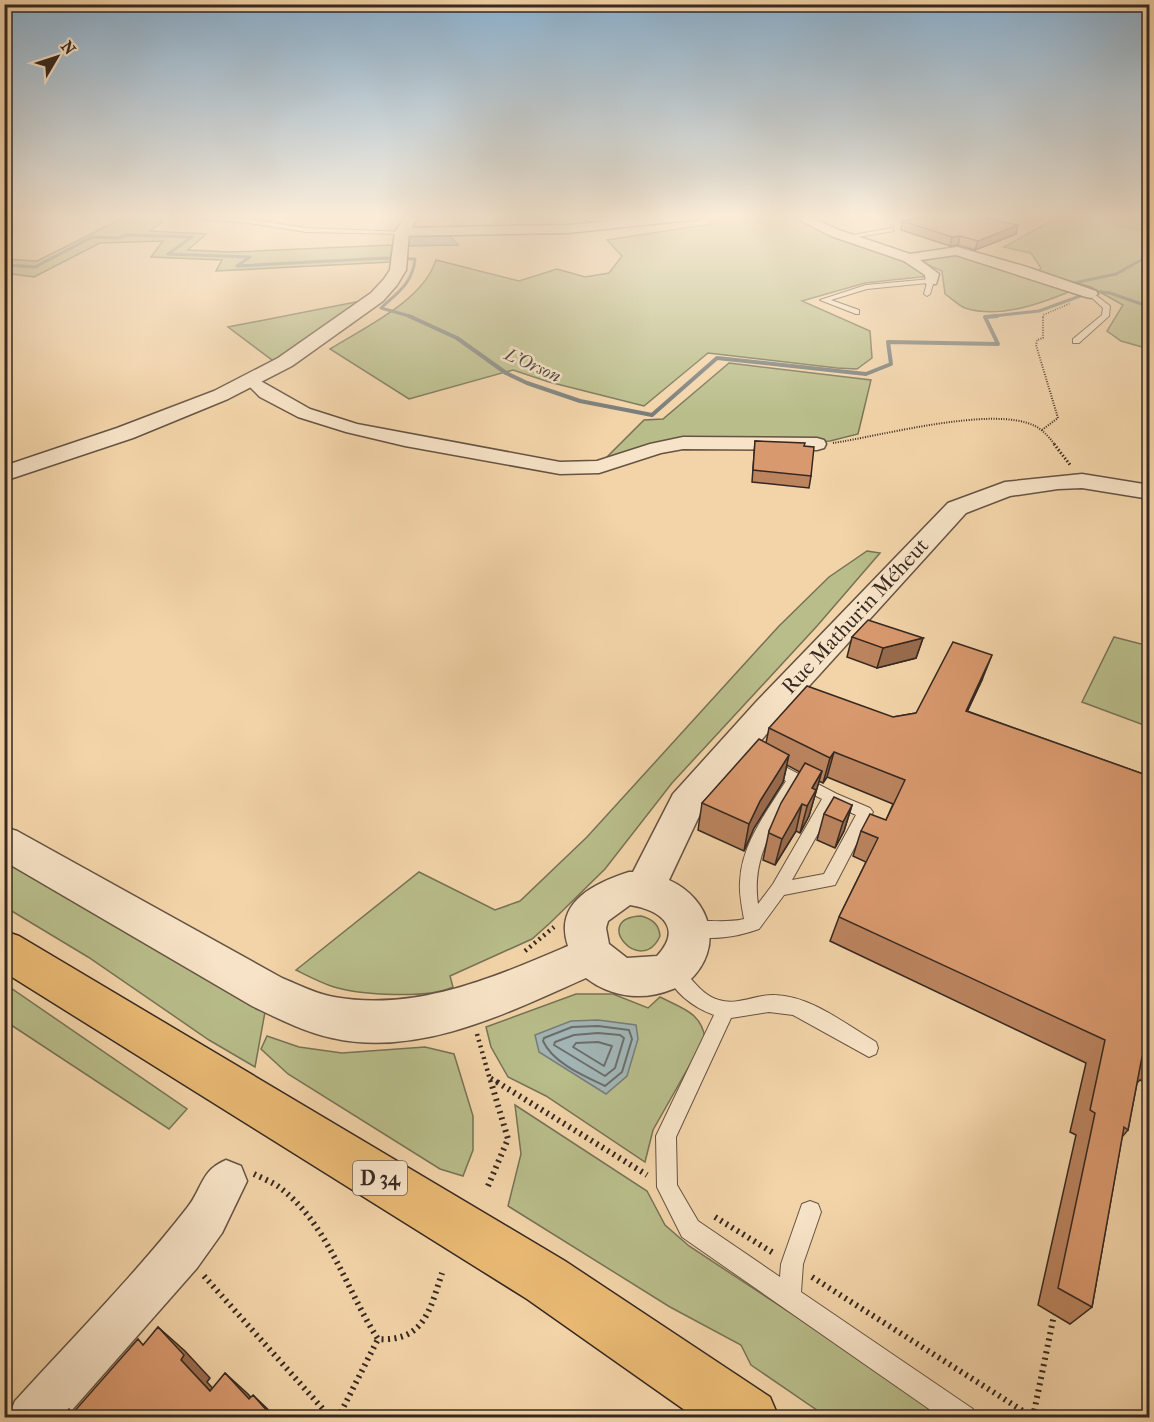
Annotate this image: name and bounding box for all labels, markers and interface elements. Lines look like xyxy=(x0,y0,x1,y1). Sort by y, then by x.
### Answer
north arrow xyxy=(27,27,87,87)
text: N xyxy=(57,37,80,59)
water label: L’Orson xyxy=(500,343,564,387)
street label: Rue Mathurin Méheut xyxy=(777,533,934,699)
road number: D 34 xyxy=(353,1161,407,1195)

